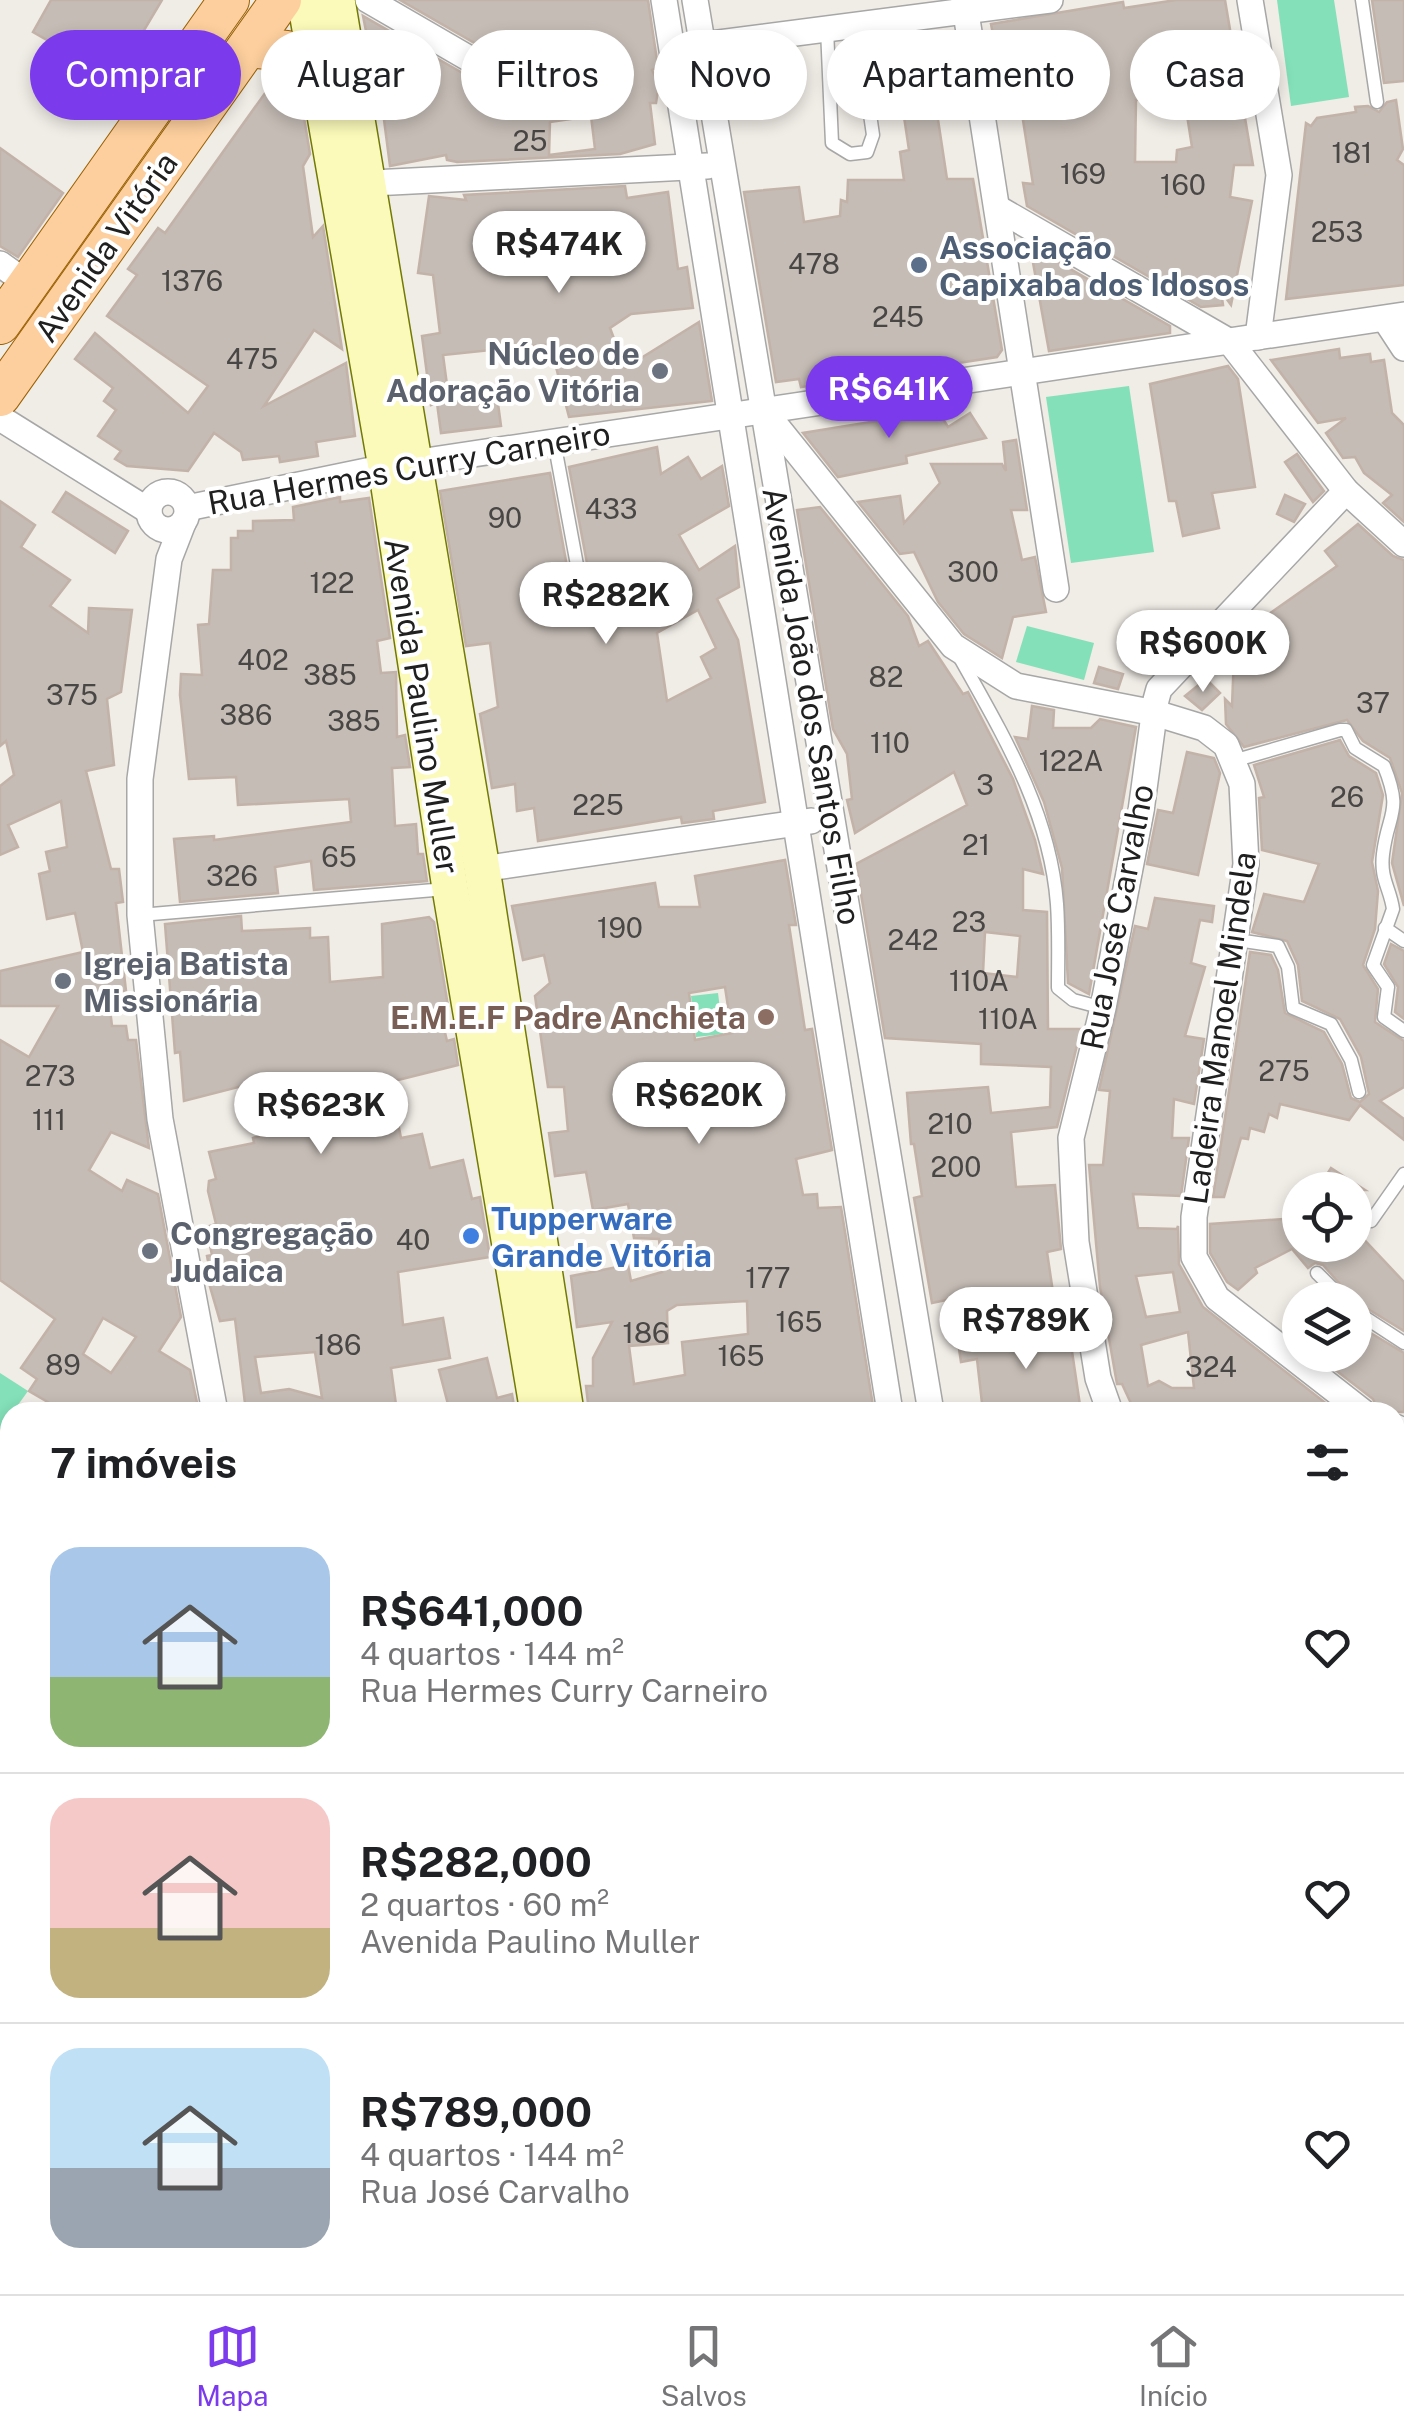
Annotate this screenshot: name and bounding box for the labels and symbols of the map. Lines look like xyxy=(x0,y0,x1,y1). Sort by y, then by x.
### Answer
house number: 25 xyxy=(513,124,547,157)
house number: 181 xyxy=(1332,136,1372,169)
street label: Avenida Vitória xyxy=(27,145,185,349)
house number: 169 xyxy=(1060,157,1106,190)
house number: 160 xyxy=(1160,168,1206,201)
pin: R$474K xyxy=(478,211,640,296)
house number: 253 xyxy=(1311,215,1363,248)
place label: Associação Capixaba dos Idosos xyxy=(939,229,1249,303)
house number: 478 xyxy=(788,247,840,280)
marker: Associação Capixaba dos Idosos xyxy=(908,254,930,276)
house number: 1376 xyxy=(161,264,223,297)
house number: 245 xyxy=(872,300,924,333)
place label: Núcleo de Adoração Vitória xyxy=(386,335,640,409)
house number: 475 xyxy=(226,342,278,375)
pin: R$641K xyxy=(808,356,970,441)
marker: Núcleo de Adoração Vitória xyxy=(649,360,671,382)
street label: Rua Hermes Curry Carneiro xyxy=(205,414,613,522)
street label: Avenida João dos Santos Filho xyxy=(755,484,869,928)
house number: 433 xyxy=(585,492,637,525)
house number: 90 xyxy=(488,501,522,534)
street label: Avenida Paulino Muller xyxy=(377,535,467,877)
house number: 300 xyxy=(947,555,999,588)
pin: R$282K xyxy=(525,562,687,647)
house number: 122 xyxy=(310,566,354,599)
pin: R$600K xyxy=(1122,610,1284,695)
house number: 402 xyxy=(237,643,289,676)
house number: 385 xyxy=(303,658,357,691)
house number: 82 xyxy=(869,660,903,693)
house number: 375 xyxy=(46,678,98,711)
house number: 37 xyxy=(1356,686,1390,719)
house number: 386 xyxy=(220,698,272,731)
house number: 385 xyxy=(327,704,381,737)
house number: 110 xyxy=(870,726,910,759)
house number: 122A xyxy=(1039,744,1103,777)
house number: 3 xyxy=(976,768,994,801)
house number: 26 xyxy=(1330,780,1364,813)
street label: Rua José Carvalho xyxy=(1073,781,1161,1053)
house number: 225 xyxy=(572,788,624,821)
house number: 21 xyxy=(962,828,990,861)
house number: 65 xyxy=(321,840,357,873)
street label: Ladeira Manoel Mindela xyxy=(1177,849,1263,1207)
house number: 326 xyxy=(206,859,258,892)
house number: 23 xyxy=(952,905,986,938)
house number: 190 xyxy=(597,911,643,944)
house number: 242 xyxy=(888,923,938,956)
place label: Igreja Batista Missionária xyxy=(83,945,289,1019)
house number: 110A xyxy=(949,964,1009,997)
marker: Igreja Batista Missionária xyxy=(52,970,74,992)
place label: E.M.E.F Padre Anchieta xyxy=(390,999,746,1036)
house number: 110A xyxy=(978,1002,1038,1035)
marker: E.M.E.F Padre Anchieta xyxy=(755,1006,777,1028)
house number: 275 xyxy=(1258,1054,1310,1087)
house number: 273 xyxy=(25,1059,75,1092)
pin: R$620K xyxy=(618,1062,780,1147)
pin: R$623K xyxy=(240,1072,402,1157)
house number: 111 xyxy=(32,1103,66,1136)
house number: 210 xyxy=(927,1107,973,1140)
house number: 200 xyxy=(931,1150,981,1183)
place label: Tupperware Grande Vitória xyxy=(491,1200,712,1274)
place label: Congregação Judaica xyxy=(170,1215,374,1289)
house number: 40 xyxy=(396,1223,430,1256)
marker: Tupperware Grande Vitória xyxy=(460,1225,482,1247)
marker: Congregação Judaica xyxy=(139,1240,161,1262)
house number: 177 xyxy=(745,1261,791,1294)
pin: R$789K xyxy=(945,1287,1107,1372)
house number: 165 xyxy=(776,1305,822,1338)
house number: 186 xyxy=(623,1316,669,1349)
house number: 186 xyxy=(315,1328,361,1361)
house number: 165 xyxy=(718,1339,764,1372)
house number: 89 xyxy=(45,1348,81,1381)
house number: 324 xyxy=(1185,1350,1237,1383)

